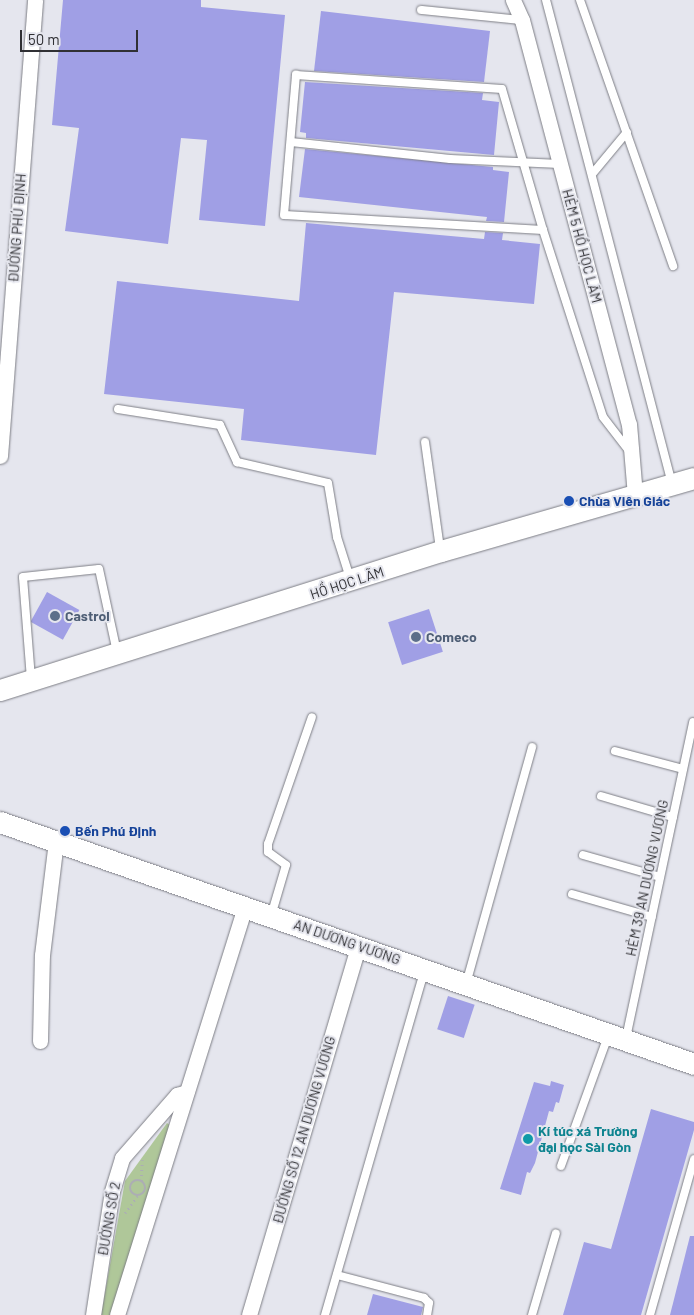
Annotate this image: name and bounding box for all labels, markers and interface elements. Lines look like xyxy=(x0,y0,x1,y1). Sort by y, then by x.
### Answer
scale bar xyxy=(22,20,140,52)
text: 50 m xyxy=(28,30,60,48)
street label: ĐƯỜNG PHÚ ĐỊNH xyxy=(5,173,29,283)
street label: HẺM 5 HỒ HỌC LÃM xyxy=(559,187,605,305)
place label: Chùa Viên Giác xyxy=(579,493,670,509)
marker: Chùa Viên Giác xyxy=(563,495,575,507)
street label: HỒ HỌC LÃM xyxy=(308,563,386,603)
place label: Castrol xyxy=(65,608,110,624)
marker: Castrol xyxy=(49,610,61,622)
place label: Comeco xyxy=(426,629,477,645)
marker: Comeco xyxy=(410,631,422,643)
street label: HẺM 39 AN DƯƠNG VƯƠNG xyxy=(622,798,672,958)
place label: Bến Phú Định xyxy=(75,823,156,839)
marker: Bến Phú Định xyxy=(59,825,71,837)
street label: AN DƯƠNG VƯƠNG xyxy=(291,916,403,968)
street label: ĐƯỜNG SỐ 12 AN DƯƠNG VƯƠNG xyxy=(269,1034,339,1226)
place label: Kí túc xá Trường đại học Sài Gòn xyxy=(538,1123,637,1156)
marker: Kí túc xá Trường đại học Sài Gòn xyxy=(522,1133,534,1145)
street label: ĐƯỜNG SỐ 2 xyxy=(94,1181,124,1257)

